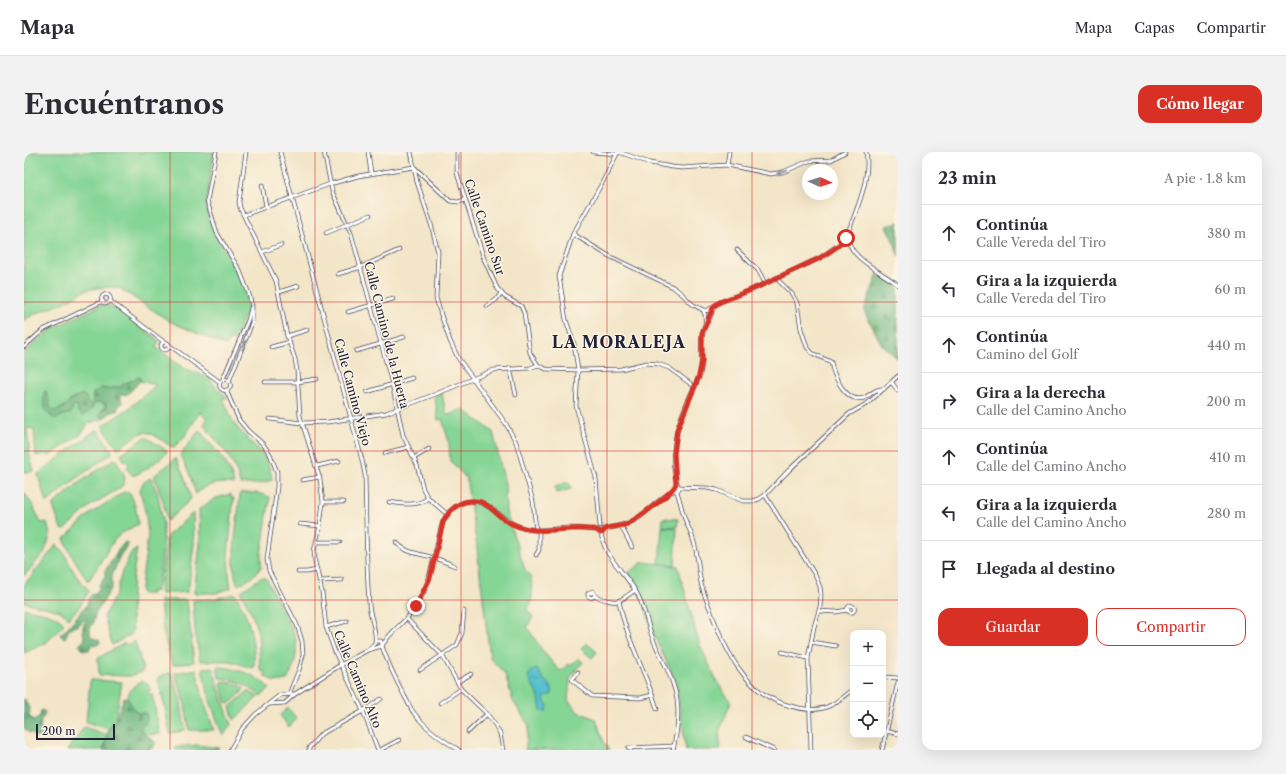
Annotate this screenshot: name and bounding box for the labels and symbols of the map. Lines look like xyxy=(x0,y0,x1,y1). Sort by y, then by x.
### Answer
north arrow xyxy=(802,164,838,200)
one-way arrow xyxy=(776,169,788,175)
street label: Calle Camino Sur xyxy=(462,177,508,277)
route start xyxy=(837,229,855,247)
street label: Calle Camino de la Huerta xyxy=(361,260,413,411)
district label: LA MORALEJA xyxy=(552,332,686,352)
street label: Calle Camino Viejo xyxy=(331,337,375,447)
one-way arrow xyxy=(241,338,247,350)
route end xyxy=(407,597,425,615)
street label: Calle Camino Alto xyxy=(331,628,385,730)
scale bar xyxy=(36,722,115,741)

